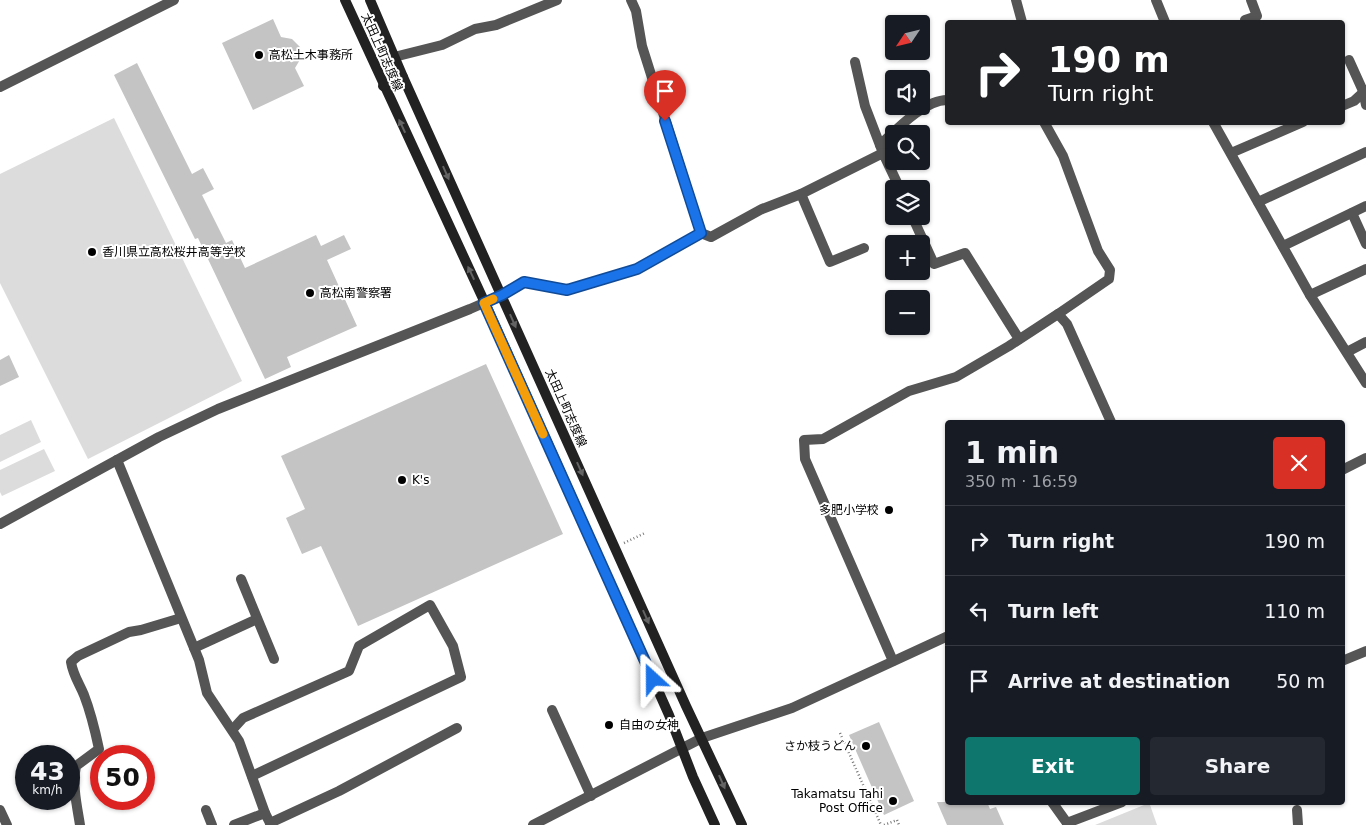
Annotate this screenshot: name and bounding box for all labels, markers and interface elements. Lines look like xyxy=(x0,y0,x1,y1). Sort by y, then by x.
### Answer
street label: 太田上町志度線 xyxy=(359,11,405,93)
north arrow xyxy=(885,15,930,60)
map controls xyxy=(885,15,930,335)
icon: right xyxy=(965,40,1030,105)
text: 190 m xyxy=(1048,40,1170,80)
place label: 高松土木事務所 xyxy=(269,48,353,62)
marker: 高松土木事務所 xyxy=(253,49,265,61)
pin xyxy=(644,70,686,121)
button: sound xyxy=(885,70,930,115)
icon: arrive xyxy=(651,77,679,105)
text: Turn right xyxy=(1048,81,1153,106)
one-way arrow xyxy=(398,119,406,133)
button: search xyxy=(885,125,930,170)
one-way arrow xyxy=(443,166,451,180)
button: layers xyxy=(885,180,930,225)
button: + xyxy=(885,235,930,280)
place label: 香川県立高松桜井高等学校 xyxy=(102,245,246,259)
marker: 香川県立高松桜井高等学校 xyxy=(86,246,98,258)
one-way arrow xyxy=(466,266,474,280)
place label: 高松南警察署 xyxy=(320,286,392,300)
marker: 高松南警察署 xyxy=(304,287,316,299)
button: − xyxy=(885,290,930,335)
one-way arrow xyxy=(510,314,518,328)
street label: 太田上町志度線 xyxy=(543,367,589,449)
text: 1 min xyxy=(965,435,1059,470)
button: close xyxy=(1273,437,1325,489)
one-way arrow xyxy=(576,462,584,476)
text: 350 m · 16:59 xyxy=(965,472,1078,491)
place label: K's xyxy=(412,473,429,487)
marker: K's xyxy=(396,474,408,486)
place label: 多肥小学校 xyxy=(819,503,879,517)
marker: 多肥小学校 xyxy=(883,504,895,516)
icon: right xyxy=(965,527,993,555)
text: Turn right xyxy=(1008,530,1114,552)
text: 190 m xyxy=(1264,530,1325,552)
icon: left xyxy=(965,597,993,625)
text: Turn left xyxy=(1008,600,1099,622)
text: 110 m xyxy=(1264,600,1325,622)
one-way arrow xyxy=(643,610,651,624)
position arrow xyxy=(626,652,678,704)
icon: arrive xyxy=(965,667,993,695)
text: Arrive at destination xyxy=(1008,670,1230,692)
text: 50 m xyxy=(1276,670,1325,692)
place label: 自由の女神 xyxy=(619,718,679,732)
marker: 自由の女神 xyxy=(603,719,615,731)
button: Exit xyxy=(965,737,1140,795)
button: Share xyxy=(1150,737,1325,795)
place label: さか枝うどん xyxy=(784,739,856,753)
marker: さか枝うどん xyxy=(860,740,872,752)
speed limit sign: 50 xyxy=(90,745,155,810)
text: 43 xyxy=(30,757,65,786)
one-way arrow xyxy=(718,775,726,789)
text: km/h xyxy=(32,783,63,797)
place label: Takamatsu Tahi Post Office xyxy=(790,787,883,815)
marker: Takamatsu Tahi Post Office xyxy=(887,795,899,807)

